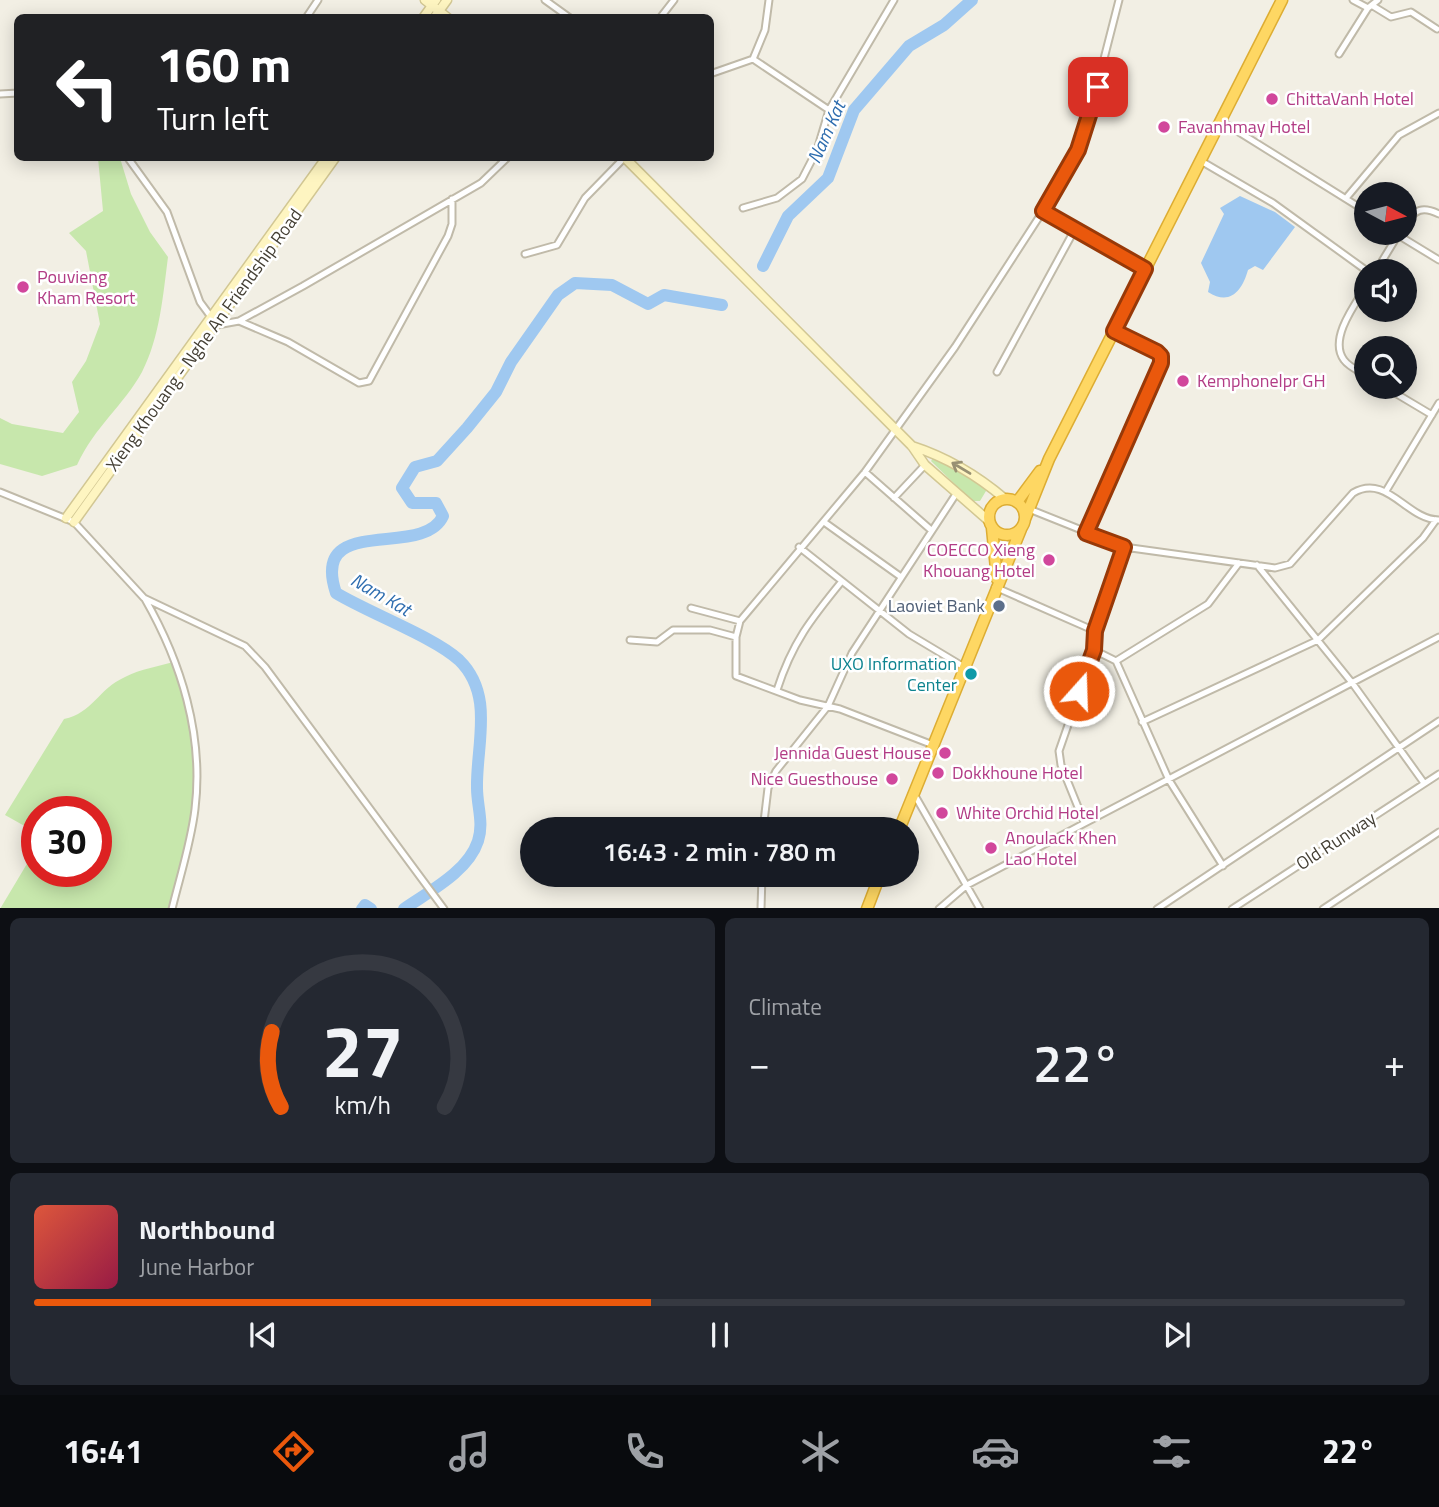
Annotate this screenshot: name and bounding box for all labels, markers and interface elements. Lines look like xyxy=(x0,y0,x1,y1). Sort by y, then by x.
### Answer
text: 160 m xyxy=(157,26,291,101)
icon: left xyxy=(42,42,133,133)
pin xyxy=(1068,57,1128,117)
icon: arrive xyxy=(1079,68,1117,106)
place label: ChittaVanh Hotel xyxy=(1286,85,1414,112)
marker: ChittaVanh Hotel xyxy=(1264,91,1280,107)
text: Turn left xyxy=(157,94,269,142)
water label: Nam Kat xyxy=(799,94,853,168)
place label: Favanhmay Hotel xyxy=(1178,113,1310,140)
marker: Favanhmay Hotel xyxy=(1156,119,1172,135)
north arrow xyxy=(1354,182,1418,245)
map controls xyxy=(1354,182,1417,399)
street label: Xieng Khouang - Nghe An Friendship Road xyxy=(99,203,308,477)
button: sound xyxy=(1354,259,1417,322)
place label: Pouvieng Kham Resort xyxy=(37,263,136,311)
marker: Pouvieng Kham Resort xyxy=(15,279,31,295)
button: search xyxy=(1354,336,1417,399)
place label: Kemphonelpr GH xyxy=(1197,367,1326,394)
marker: Kemphonelpr GH xyxy=(1175,373,1191,389)
one-way arrow xyxy=(951,461,971,475)
place label: COECCO Xieng Khouang Hotel xyxy=(923,536,1035,584)
marker: COECCO Xieng Khouang Hotel xyxy=(1041,552,1057,568)
water label: Nam Kat xyxy=(346,565,419,623)
place label: Laoviet Bank xyxy=(888,592,985,619)
marker: Laoviet Bank xyxy=(991,598,1007,614)
place label: UXO Information Center xyxy=(831,650,957,698)
position arrow xyxy=(1042,654,1116,728)
marker: UXO Information Center xyxy=(963,666,979,682)
place label: Jennida Guest House xyxy=(774,739,931,766)
marker: Jennida Guest House xyxy=(937,745,953,761)
place label: Dokkhoune Hotel xyxy=(952,759,1083,786)
place label: Nice Guesthouse xyxy=(750,765,878,792)
marker: Dokkhoune Hotel xyxy=(930,765,946,781)
marker: Nice Guesthouse xyxy=(884,771,900,787)
speed limit sign: 30 xyxy=(21,796,112,887)
place label: White Orchid Hotel xyxy=(956,799,1099,826)
street label: Old Runway xyxy=(1290,804,1381,877)
marker: White Orchid Hotel xyxy=(934,805,950,821)
place label: Anoulack Khen Lao Hotel xyxy=(1005,824,1117,872)
text: 16:43 · 2 min · 780 m xyxy=(603,832,836,871)
marker: Anoulack Khen Lao Hotel xyxy=(983,840,999,856)
text: Climate xyxy=(749,989,822,1024)
text: 27 xyxy=(321,995,403,1105)
text: 22° xyxy=(1033,1023,1120,1102)
text: − xyxy=(749,1034,770,1092)
text: + xyxy=(1384,1034,1405,1092)
text: km/h xyxy=(334,1085,391,1123)
text: Northbound xyxy=(139,1210,275,1249)
text: June Harbor xyxy=(139,1249,254,1284)
icon: previous xyxy=(244,1316,282,1354)
icon: pause xyxy=(701,1316,739,1354)
icon: next xyxy=(1158,1316,1196,1354)
text: 16:41 xyxy=(63,1427,143,1475)
icon: directions xyxy=(269,1427,318,1476)
icon: music xyxy=(445,1427,494,1476)
icon: phone xyxy=(620,1427,669,1476)
icon: climate xyxy=(796,1427,845,1476)
icon: car xyxy=(971,1427,1020,1476)
icon: filters xyxy=(1147,1427,1196,1476)
text: 22° xyxy=(1322,1427,1376,1475)

